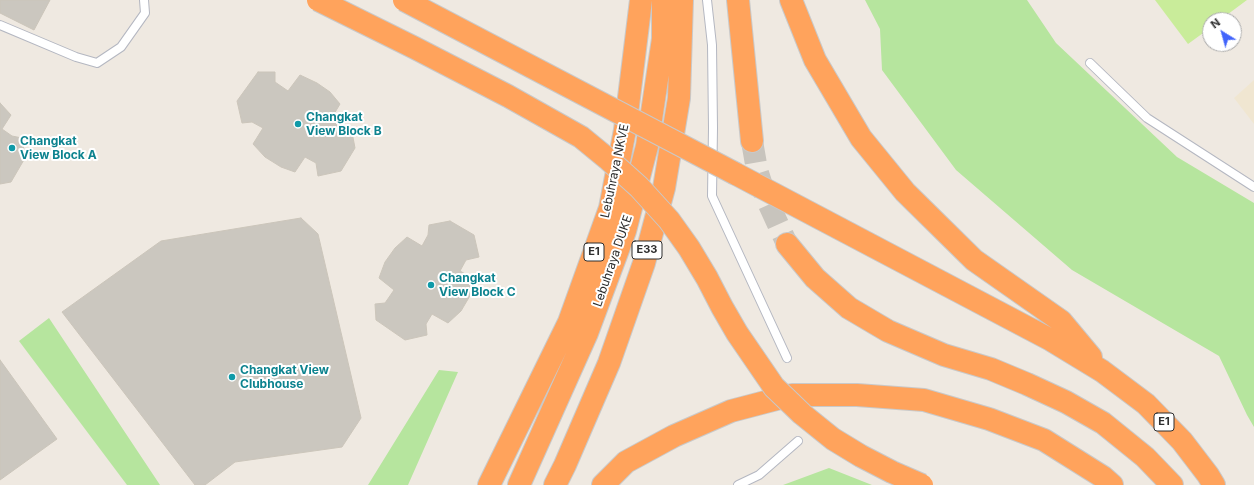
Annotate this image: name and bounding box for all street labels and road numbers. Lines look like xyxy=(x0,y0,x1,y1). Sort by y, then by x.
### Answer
street label: Lebuhraya NKVE xyxy=(598,123,632,219)
street label: Lebuhraya DUKE xyxy=(591,213,635,309)
road number: E33 xyxy=(632,241,662,259)
road number: E1 xyxy=(584,243,604,261)
road number: E1 xyxy=(1154,413,1174,431)

